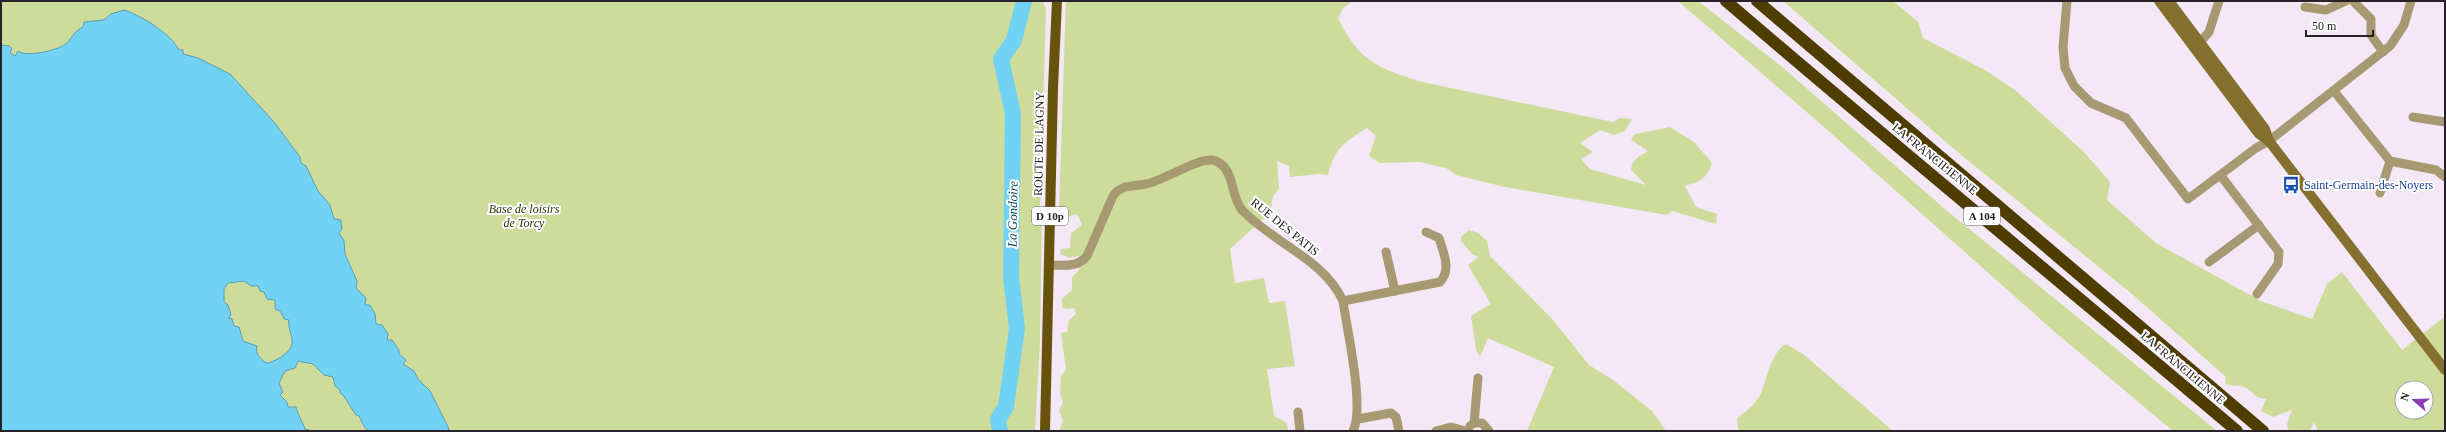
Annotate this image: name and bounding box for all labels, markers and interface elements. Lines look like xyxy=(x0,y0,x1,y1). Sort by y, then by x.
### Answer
scale bar xyxy=(2306,12,2373,38)
text: 50 m xyxy=(2312,19,2337,33)
street label: ROUTE DE LAGNY xyxy=(1031,92,1047,196)
street label: LA FRANCILIENNE xyxy=(1890,120,1980,198)
bus stop icon: Saint-Germain-des-Noyers xyxy=(2281,175,2301,195)
place label: Saint-Germain-des-Noyers xyxy=(2304,178,2434,192)
water label: La Gondoire xyxy=(1004,180,1021,248)
street label: RUE DES PATIS xyxy=(1248,195,1322,259)
park label: Base de loisirs de Torcy xyxy=(489,202,560,230)
road number: D 10p xyxy=(1032,207,1068,225)
road number: A 104 xyxy=(1964,207,2000,225)
street label: LA FRANCILIENNE xyxy=(2138,329,2228,407)
north arrow xyxy=(2394,380,2434,420)
text: N xyxy=(2398,391,2412,402)

